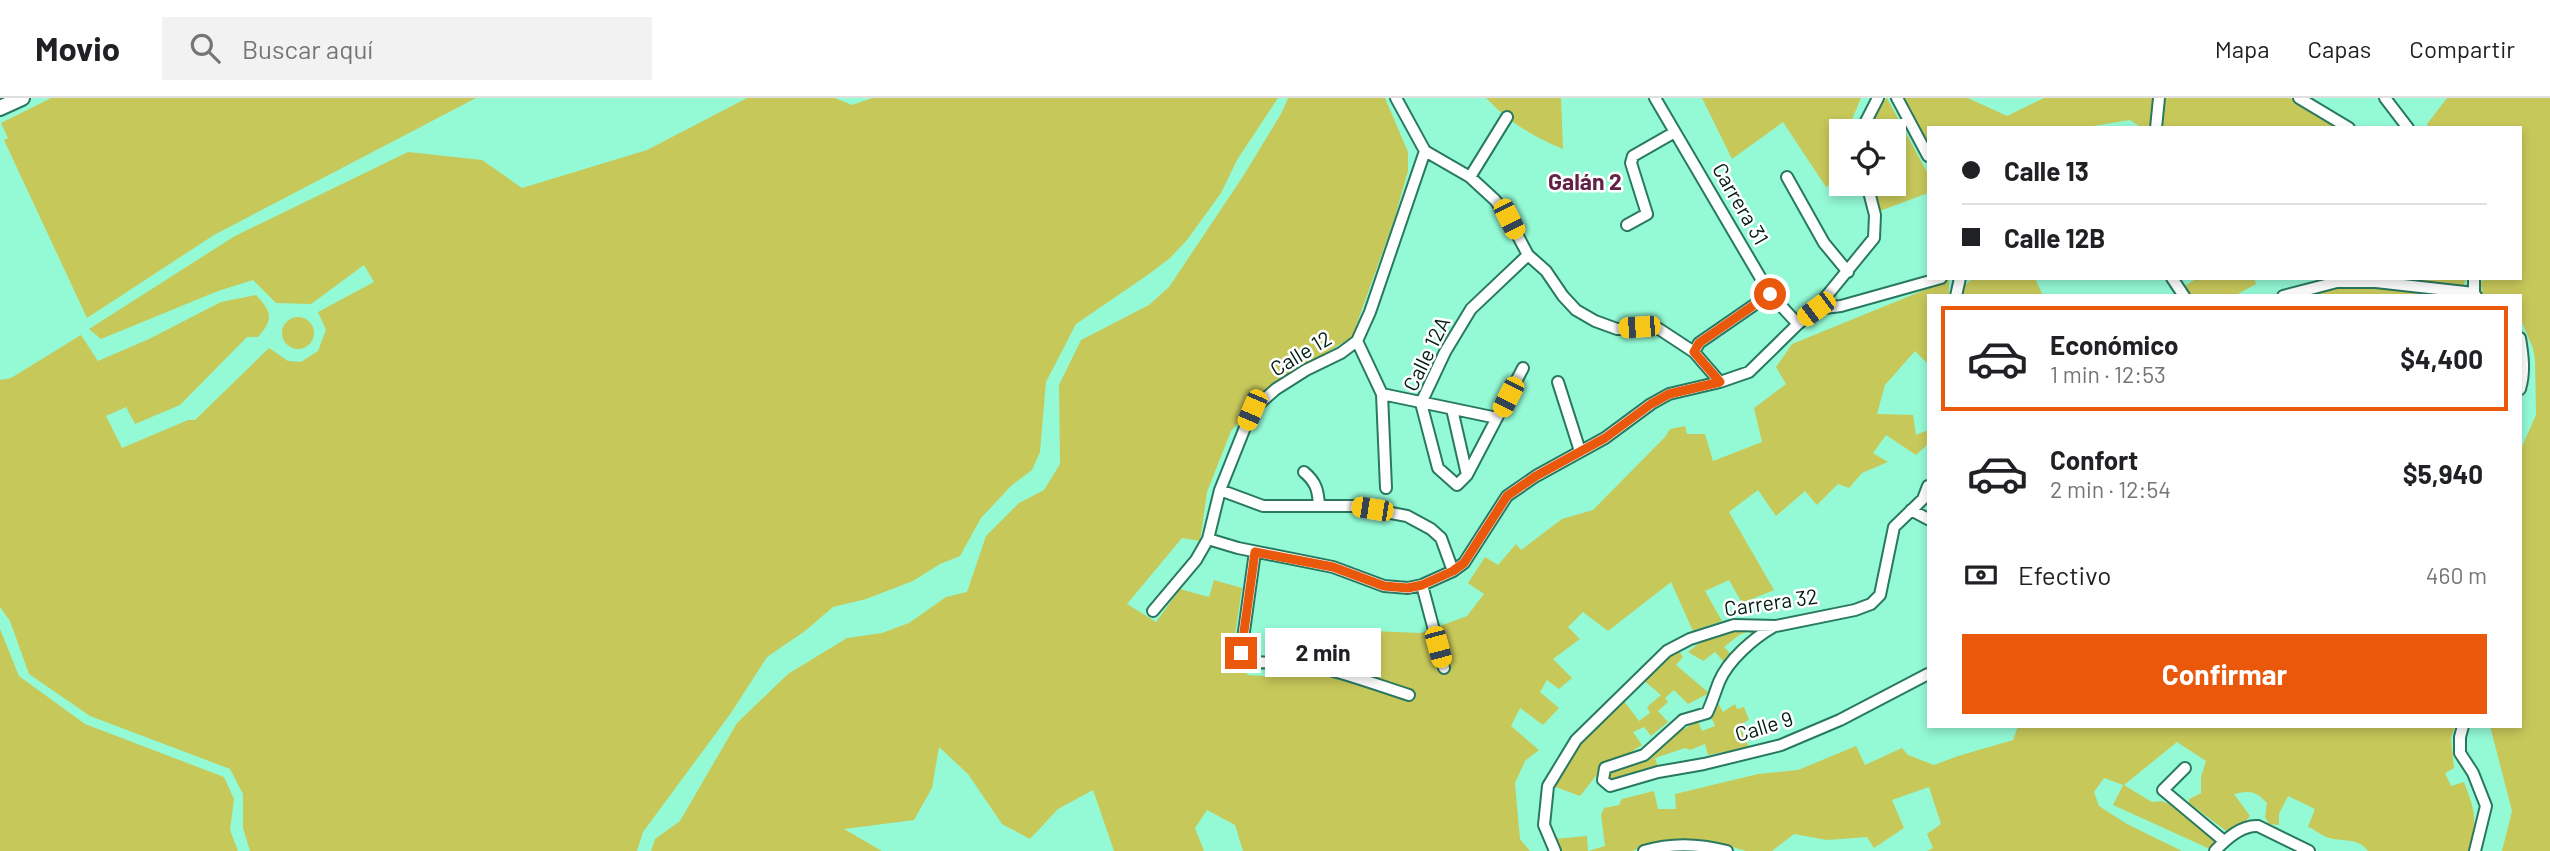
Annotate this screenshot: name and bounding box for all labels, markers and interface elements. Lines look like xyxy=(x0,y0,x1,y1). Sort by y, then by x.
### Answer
search box xyxy=(162,17,652,80)
text: Movio xyxy=(35,28,120,68)
icon: search xyxy=(186,29,224,67)
text: Buscar aquí xyxy=(242,33,373,64)
text: Mapa xyxy=(2215,34,2270,63)
text: Capas xyxy=(2308,34,2371,63)
text: Compartir xyxy=(2409,34,2515,63)
map controls xyxy=(1829,119,1906,196)
button: locate xyxy=(1829,119,1906,196)
text: Calle 13 xyxy=(2004,155,2089,186)
street label: Carrera 31 xyxy=(1708,158,1775,249)
district label: Galán 2 xyxy=(1548,167,1622,195)
car xyxy=(1491,196,1528,242)
text: Calle 12B xyxy=(2004,222,2105,253)
route start xyxy=(1754,278,1786,310)
car xyxy=(1793,288,1840,330)
street label: Calle 12A xyxy=(1397,312,1454,395)
car xyxy=(1618,315,1661,339)
street label: Calle 12 xyxy=(1265,325,1335,381)
icon: car xyxy=(1966,327,2029,390)
text: Económico xyxy=(2050,329,2179,360)
text: $4,400 xyxy=(2400,343,2483,374)
text: 1 min · 12:53 xyxy=(2050,360,2166,388)
car xyxy=(1490,374,1527,420)
car xyxy=(1235,387,1270,433)
icon: car xyxy=(1966,442,2029,505)
text: Confort xyxy=(2050,444,2138,475)
text: $5,940 xyxy=(2403,458,2483,489)
text: 2 min · 12:54 xyxy=(2050,475,2171,503)
car xyxy=(1350,495,1395,523)
icon: cash xyxy=(1962,556,2000,594)
text: Efectivo xyxy=(2018,559,2111,590)
text: 460 m xyxy=(2426,561,2487,589)
street label: Carrera 32 xyxy=(1722,583,1819,620)
car xyxy=(1423,624,1454,670)
callout: 2 min xyxy=(1266,628,1381,678)
button: Confirmar xyxy=(1962,634,2487,714)
route end xyxy=(1225,637,1257,669)
text: 2 min xyxy=(1295,638,1351,666)
street label: Calle 9 xyxy=(1732,705,1796,746)

